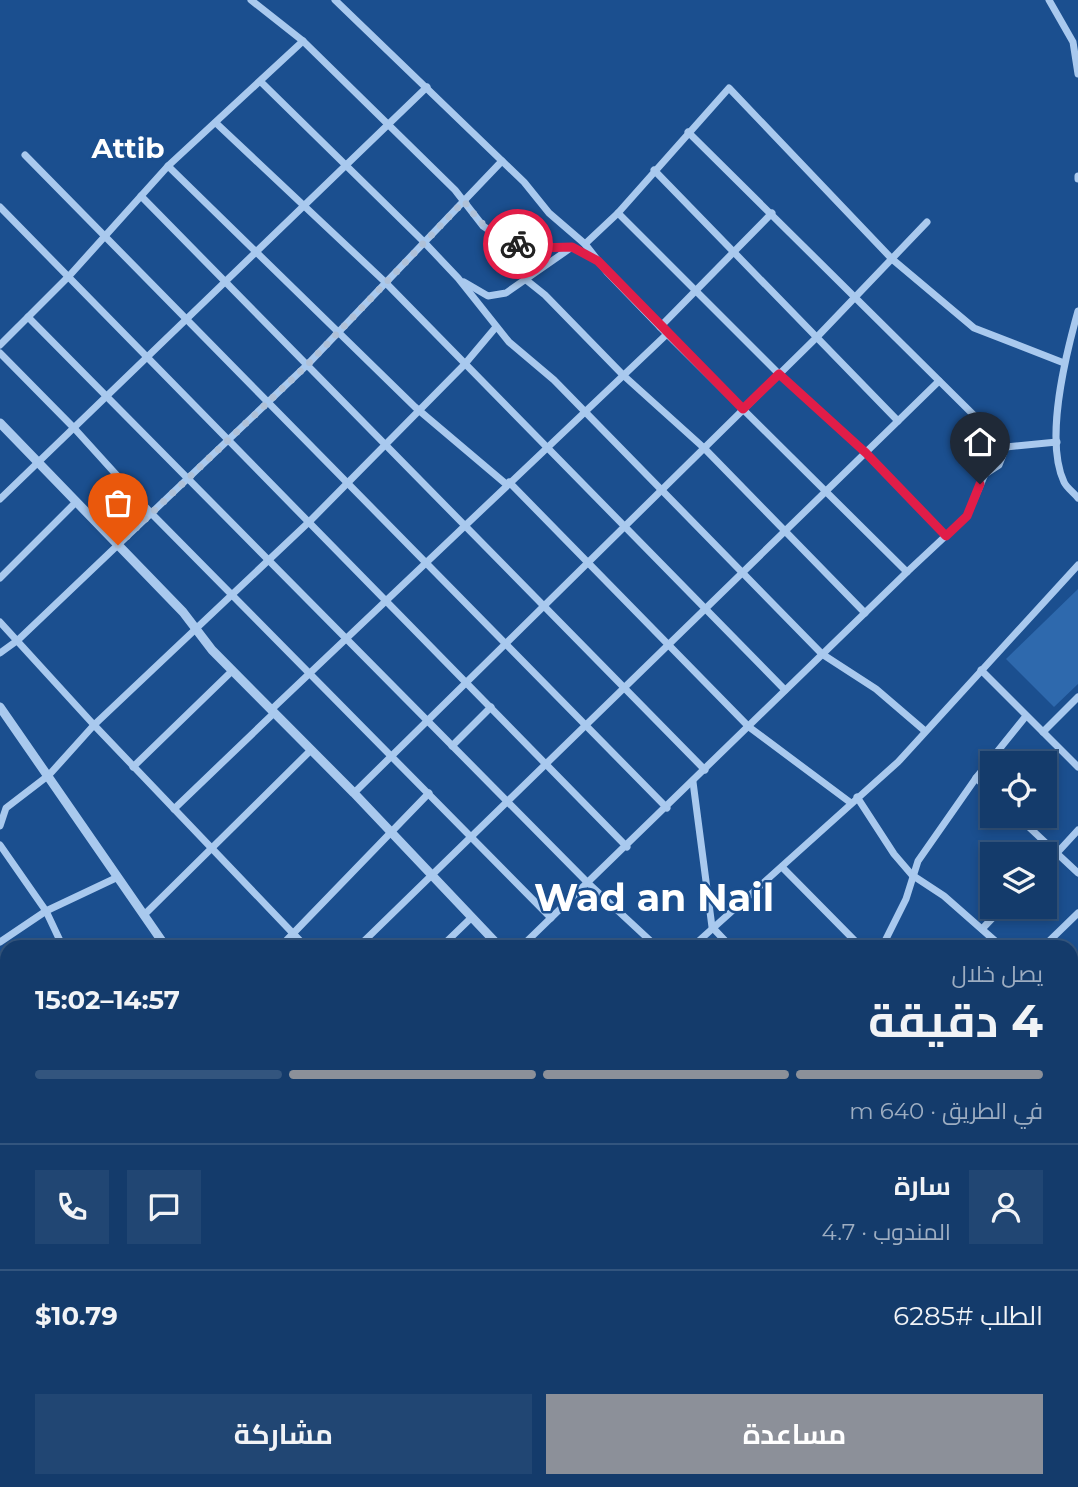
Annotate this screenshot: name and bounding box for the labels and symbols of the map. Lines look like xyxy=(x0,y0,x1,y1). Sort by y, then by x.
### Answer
district label: Attib xyxy=(90,131,165,165)
courier xyxy=(483,209,553,279)
pin xyxy=(950,412,1010,484)
pin xyxy=(88,473,148,545)
district label: Wad an Nail xyxy=(534,874,774,921)

